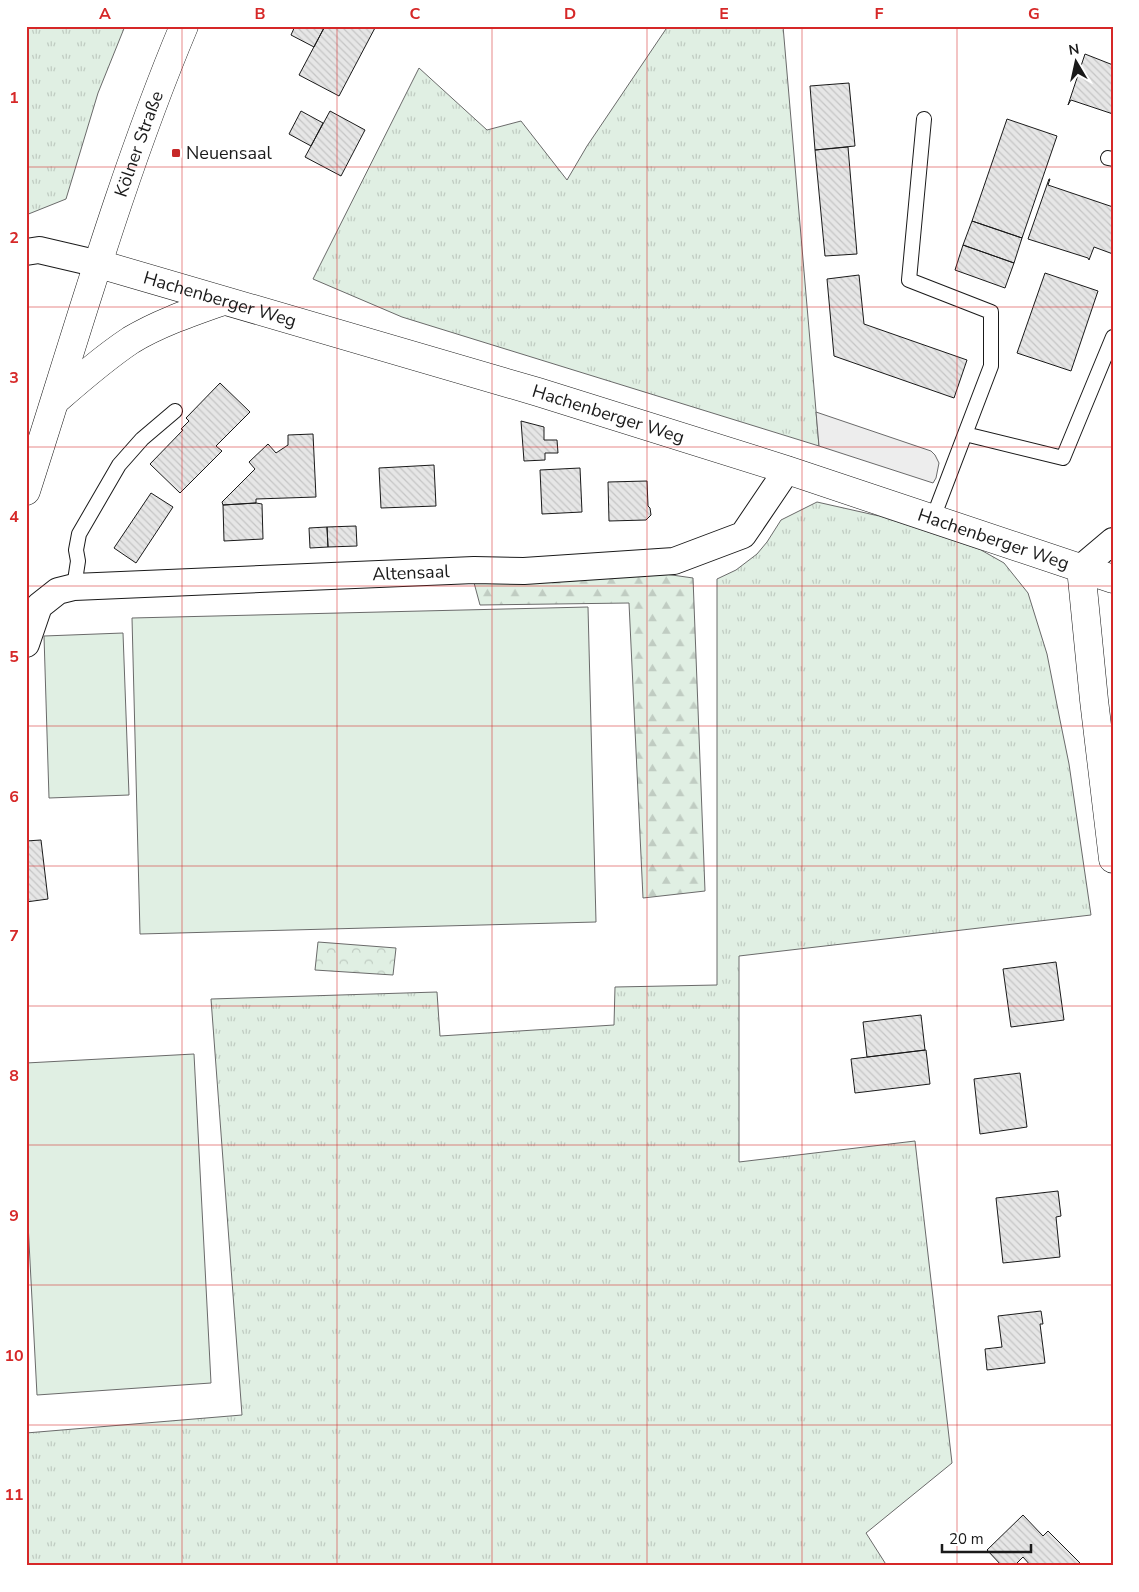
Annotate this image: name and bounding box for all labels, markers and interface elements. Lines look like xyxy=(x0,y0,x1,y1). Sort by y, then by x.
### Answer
text: A xyxy=(99,3,111,25)
text: B xyxy=(254,3,266,25)
text: C xyxy=(410,3,421,25)
text: D xyxy=(564,3,576,25)
text: E xyxy=(719,3,729,25)
text: F xyxy=(875,3,884,25)
text: G xyxy=(1028,3,1040,25)
north arrow xyxy=(1052,38,1102,88)
text: N xyxy=(1067,39,1081,60)
text: 1 xyxy=(9,87,19,109)
street label: Kölner Straße xyxy=(109,87,169,200)
place label: Neuensaal xyxy=(186,141,273,165)
marker: Neuensaal xyxy=(170,147,182,159)
text: 2 xyxy=(9,227,19,249)
street label: Hachenberger Weg xyxy=(141,266,299,333)
text: 3 xyxy=(9,367,19,389)
street label: Hachenberger Weg xyxy=(529,379,687,449)
street label: Hachenberger Weg xyxy=(915,503,1072,576)
text: 4 xyxy=(9,506,19,528)
street label: Altensaal xyxy=(372,559,451,586)
text: 5 xyxy=(9,646,19,668)
text: 6 xyxy=(9,786,19,808)
text: 7 xyxy=(9,925,19,947)
text: 8 xyxy=(9,1065,19,1087)
text: 9 xyxy=(9,1205,19,1227)
text: 10 xyxy=(4,1345,24,1367)
text: 11 xyxy=(4,1484,24,1506)
scale bar xyxy=(942,1522,1030,1554)
text: 20 m xyxy=(949,1529,984,1549)

